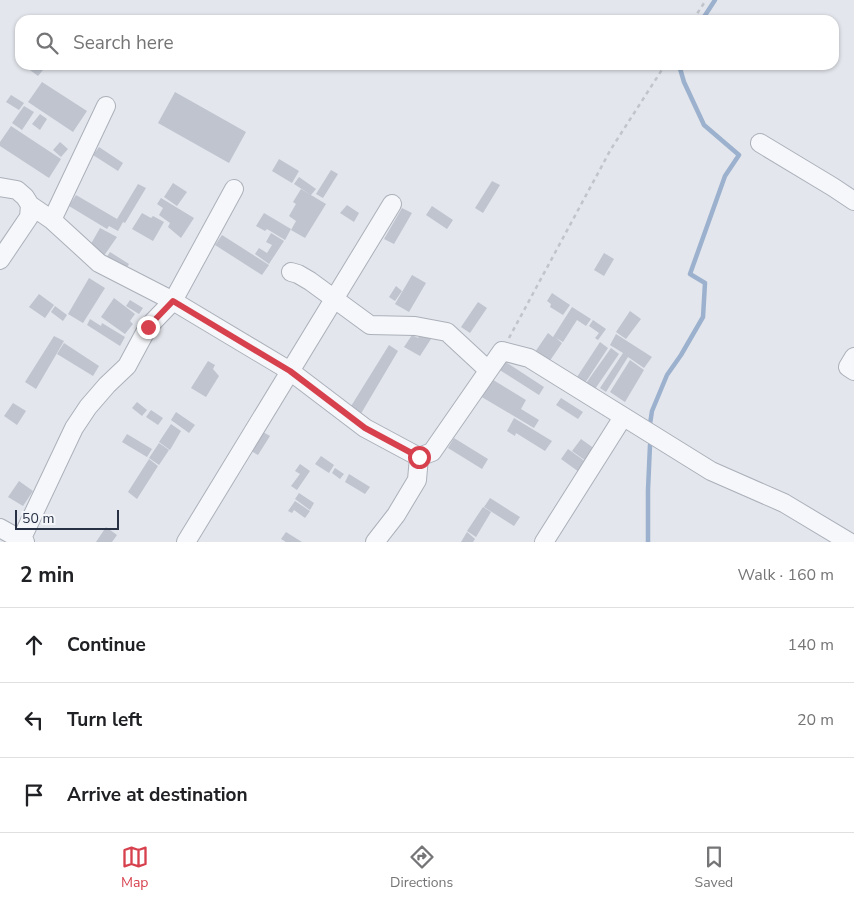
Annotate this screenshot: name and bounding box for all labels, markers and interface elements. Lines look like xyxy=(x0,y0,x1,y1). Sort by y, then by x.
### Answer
search box xyxy=(15,15,839,70)
icon: search xyxy=(33,29,61,57)
text: Search here xyxy=(73,30,174,56)
route end xyxy=(137,316,160,339)
route start xyxy=(408,446,431,469)
scale bar xyxy=(15,507,119,530)
text: 50 m xyxy=(22,509,54,528)
text: 2 min xyxy=(20,561,74,589)
text: Walk · 160 m xyxy=(738,564,834,586)
icon: ahead xyxy=(20,631,48,659)
text: Continue xyxy=(67,632,146,658)
text: 140 m xyxy=(787,634,834,656)
icon: left xyxy=(20,706,48,734)
text: Turn left xyxy=(67,707,142,733)
text: 20 m xyxy=(797,709,834,731)
icon: arrive xyxy=(20,781,48,809)
text: Arrive at destination xyxy=(67,782,248,808)
tab: Map xyxy=(121,843,149,892)
tab: Directions xyxy=(390,843,453,892)
tab: Saved xyxy=(695,843,733,892)

